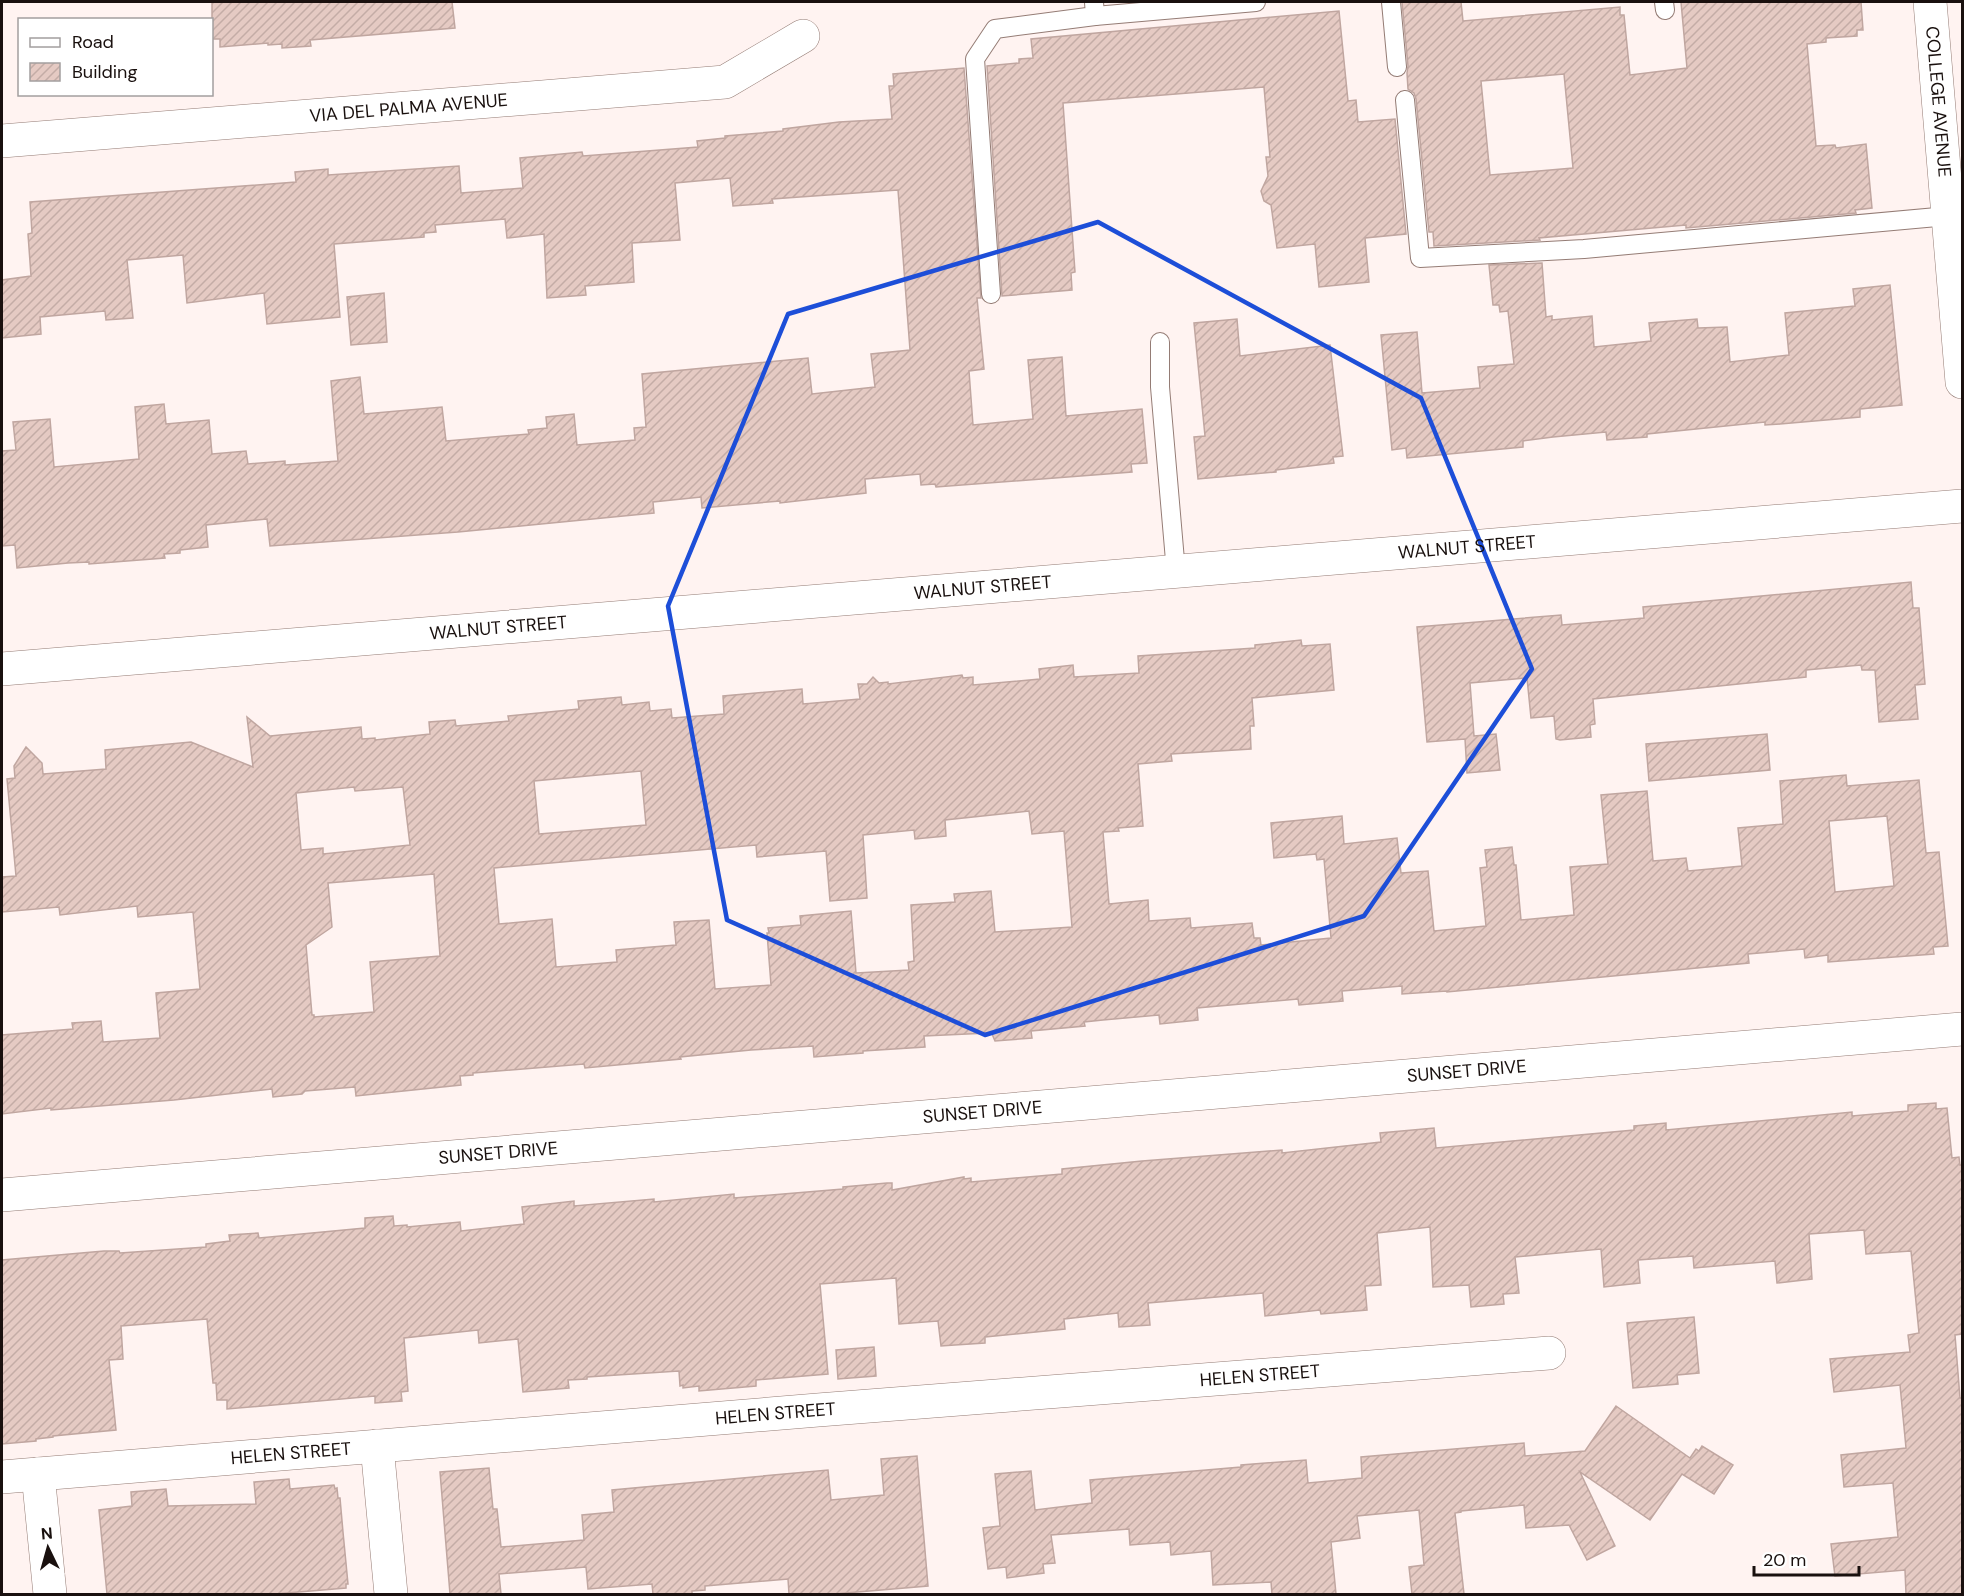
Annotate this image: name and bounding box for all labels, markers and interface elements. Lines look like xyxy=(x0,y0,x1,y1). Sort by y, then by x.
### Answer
legend xyxy=(18,18,213,96)
street label: COLLEGE AVENUE xyxy=(1920,25,1957,178)
text: Road xyxy=(72,30,114,54)
text: Building xyxy=(72,60,137,84)
street label: VIA DEL PALMA AVENUE xyxy=(309,88,509,128)
street label: WALNUT STREET xyxy=(1397,529,1537,565)
street label: WALNUT STREET xyxy=(913,570,1052,605)
street label: WALNUT STREET xyxy=(428,610,568,645)
street label: SUNSET DRIVE xyxy=(1406,1054,1527,1088)
street label: SUNSET DRIVE xyxy=(922,1095,1043,1129)
street label: SUNSET DRIVE xyxy=(438,1136,559,1170)
street label: HELEN STREET xyxy=(1199,1359,1321,1392)
street label: HELEN STREET xyxy=(714,1397,837,1430)
street label: HELEN STREET xyxy=(230,1436,352,1470)
north arrow xyxy=(18,1518,78,1578)
text: N xyxy=(40,1523,53,1545)
scale bar xyxy=(1754,1539,1859,1577)
text: 20 m xyxy=(1763,1548,1806,1572)

